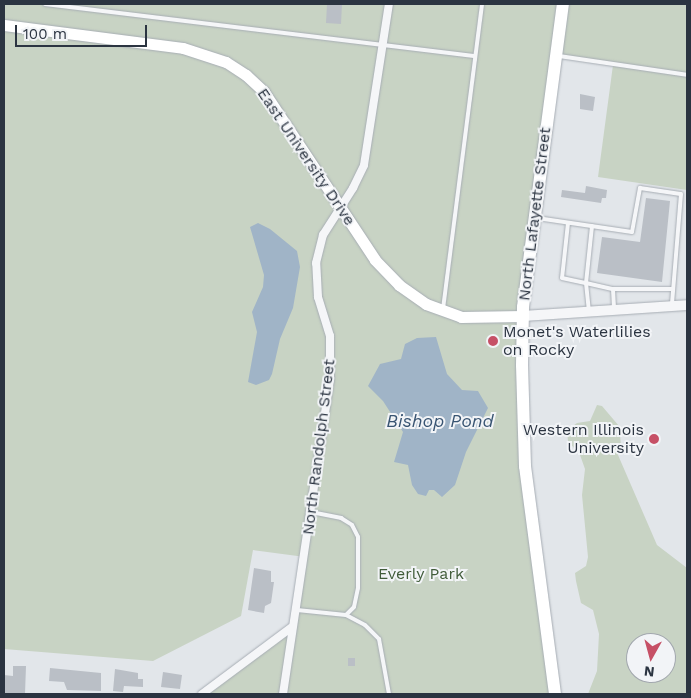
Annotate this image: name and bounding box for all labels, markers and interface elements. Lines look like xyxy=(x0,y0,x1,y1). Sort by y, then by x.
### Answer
scale bar xyxy=(18,15,150,47)
text: 100 m xyxy=(23,25,67,43)
street label: East University Drive xyxy=(253,85,359,229)
street label: North Lafayette Street xyxy=(515,126,555,302)
place label: Monet's Waterlilies on Rocky xyxy=(503,322,651,360)
marker: Monet's Waterlilies on Rocky xyxy=(487,335,499,347)
street label: North Randolph Street xyxy=(299,358,339,536)
water label: Bishop Pond xyxy=(386,410,494,432)
place label: Western Illinois University xyxy=(523,420,644,458)
marker: Western Illinois University xyxy=(648,433,660,445)
park label: Everly Park xyxy=(378,564,464,584)
north arrow xyxy=(626,633,676,683)
text: N xyxy=(643,663,655,680)

